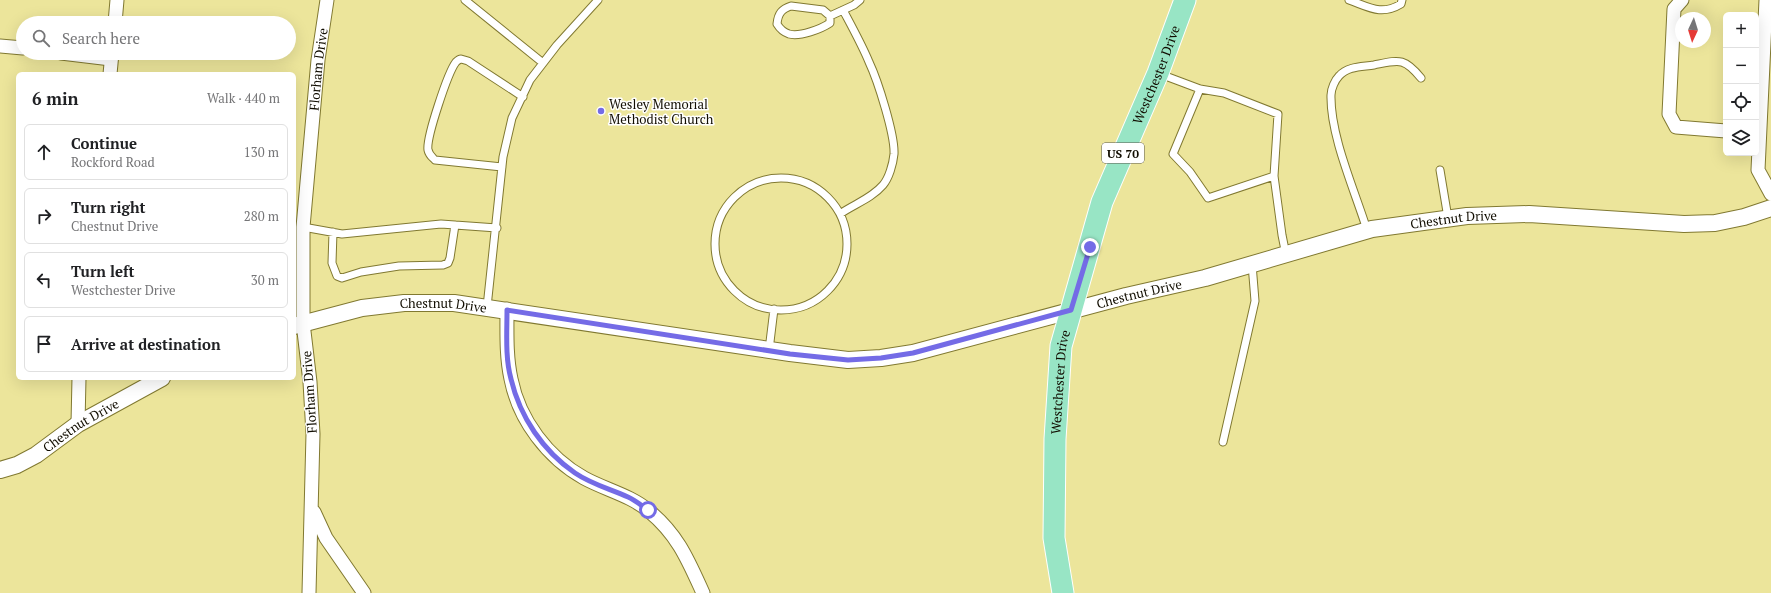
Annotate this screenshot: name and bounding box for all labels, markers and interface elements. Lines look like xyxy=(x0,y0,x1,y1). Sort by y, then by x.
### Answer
north arrow xyxy=(1675,12,1711,48)
map controls xyxy=(1723,12,1759,156)
button: + xyxy=(1723,12,1759,48)
search box xyxy=(16,16,296,60)
street label: Westchester Drive xyxy=(1128,23,1184,127)
icon: search xyxy=(30,27,52,49)
street label: Florham Drive xyxy=(305,27,332,111)
text: Search here xyxy=(62,28,140,48)
button: − xyxy=(1723,48,1759,84)
button: locate xyxy=(1723,84,1759,120)
text: 6 min xyxy=(32,87,79,110)
text: Walk · 440 m xyxy=(207,89,280,107)
place label: Wesley Memorial Methodist Church xyxy=(609,95,714,128)
marker: Wesley Memorial Methodist Church xyxy=(596,106,606,116)
button: layers xyxy=(1723,120,1759,156)
text: Continue xyxy=(71,133,137,153)
icon: ahead xyxy=(33,141,55,163)
text: 130 m xyxy=(244,143,279,161)
road number: US 70 xyxy=(1102,143,1144,163)
text: Rockford Road xyxy=(71,153,155,171)
text: Turn right xyxy=(71,197,146,217)
icon: right xyxy=(33,205,55,227)
street label: Chestnut Drive xyxy=(1409,206,1497,233)
text: 280 m xyxy=(244,207,279,225)
text: Chestnut Drive xyxy=(71,217,158,235)
route end xyxy=(1081,238,1099,256)
text: Turn left xyxy=(71,261,135,281)
icon: left xyxy=(33,269,55,291)
text: 30 m xyxy=(251,271,279,289)
street label: Chestnut Drive xyxy=(1094,275,1184,313)
text: Westchester Drive xyxy=(71,281,176,299)
street label: Chestnut Drive xyxy=(399,294,488,317)
street label: Westchester Drive xyxy=(1046,328,1074,435)
icon: arrive xyxy=(33,333,55,355)
text: Arrive at destination xyxy=(71,334,221,354)
street label: Florham Drive xyxy=(297,350,321,434)
street label: Chestnut Drive xyxy=(39,394,122,456)
route start xyxy=(639,501,657,519)

